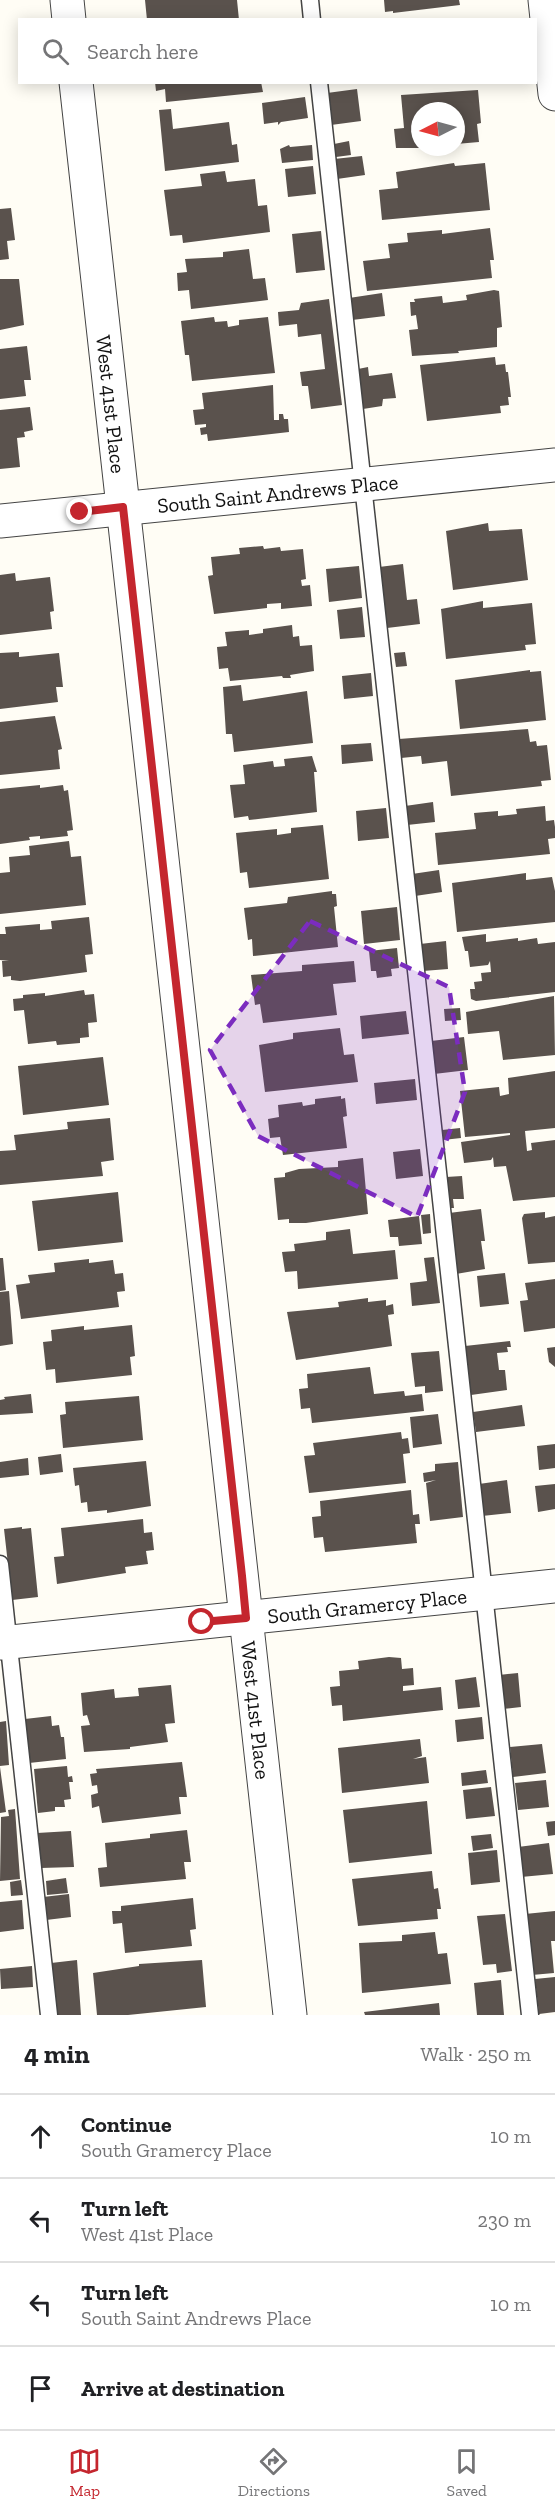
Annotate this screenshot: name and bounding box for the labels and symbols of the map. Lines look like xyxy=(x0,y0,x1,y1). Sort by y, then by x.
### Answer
north arrow xyxy=(411,102,465,156)
street label: West 41st Place xyxy=(92,334,132,475)
street label: South Saint Andrews Place xyxy=(156,468,399,518)
route end xyxy=(66,498,92,524)
street label: South Gramercy Place xyxy=(266,1583,468,1628)
route start xyxy=(188,1608,214,1634)
street label: West 41st Place xyxy=(236,1640,276,1781)

